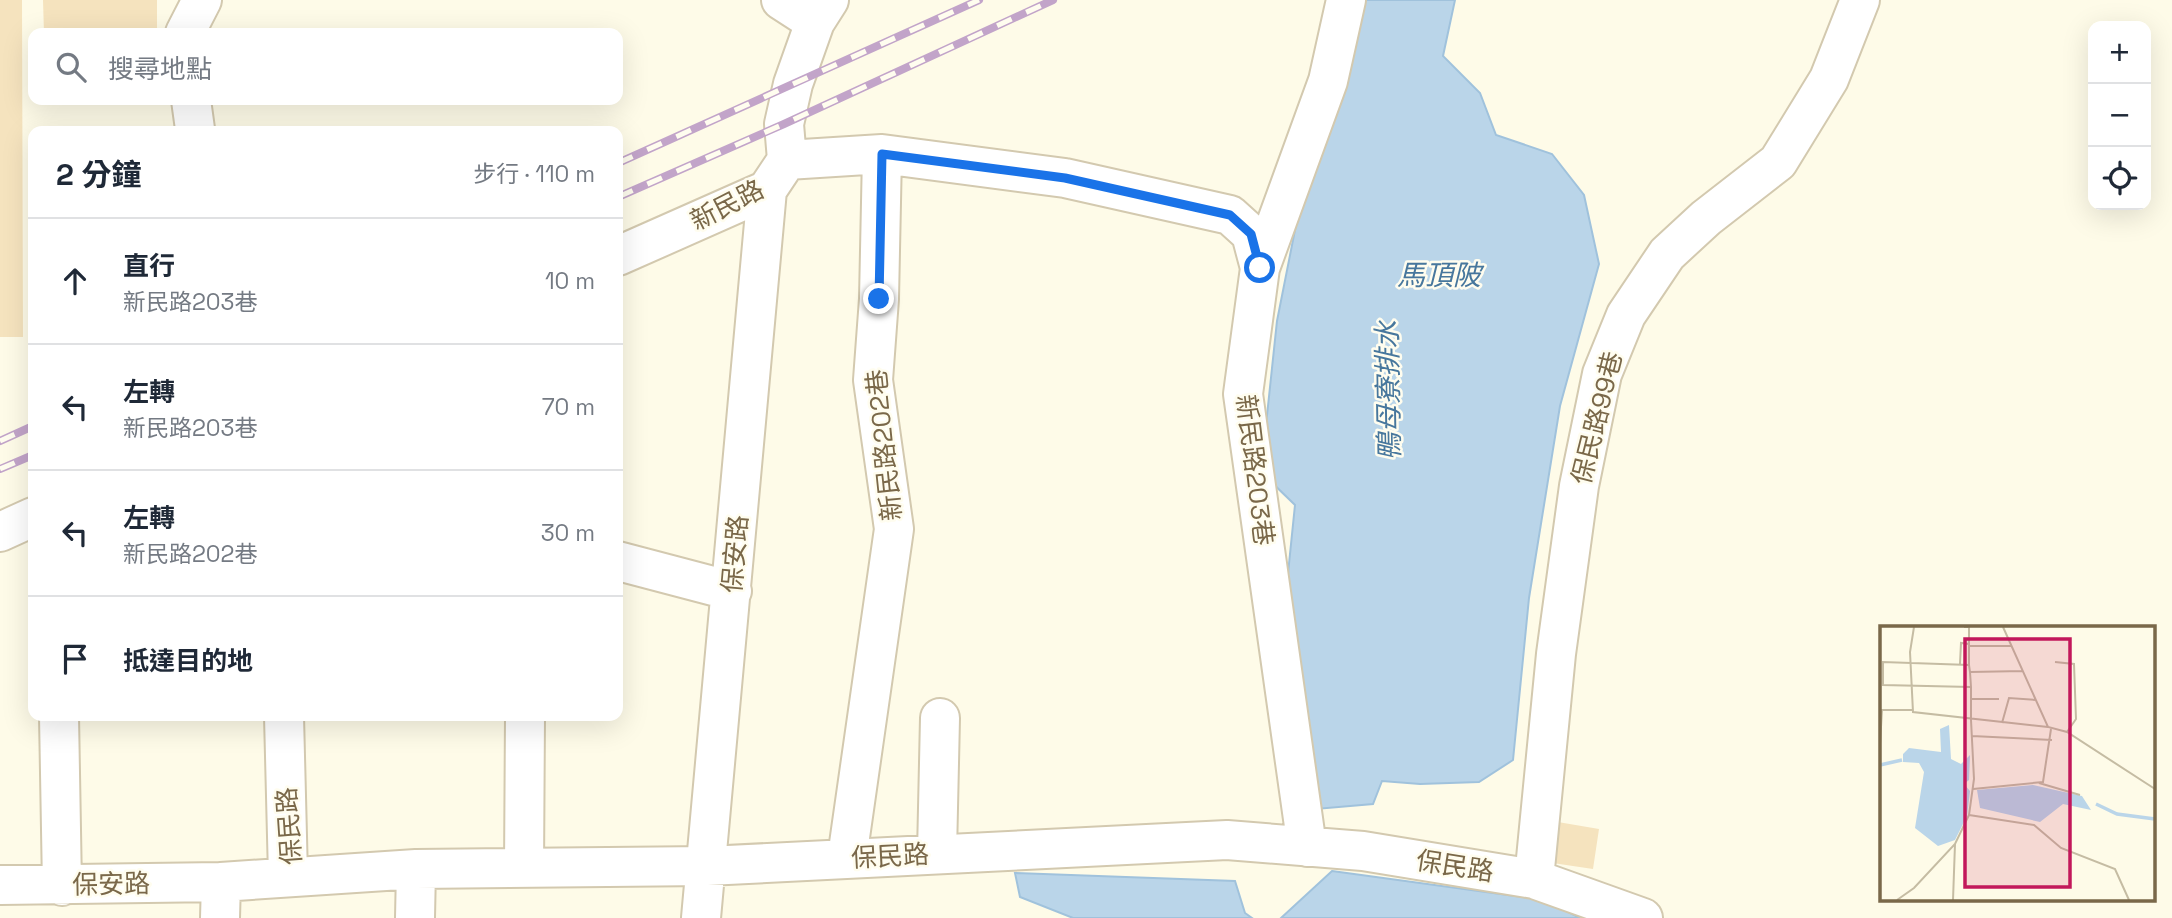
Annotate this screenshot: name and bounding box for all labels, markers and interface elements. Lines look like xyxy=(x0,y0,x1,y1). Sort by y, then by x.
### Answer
map controls xyxy=(2088,21,2151,210)
button: + xyxy=(2088,21,2151,84)
search box xyxy=(28,28,623,105)
icon: search xyxy=(52,48,90,86)
text: 搜尋地點 xyxy=(108,52,212,86)
button: − xyxy=(2088,84,2151,147)
button: locate xyxy=(2088,147,2151,210)
text: 2 分鐘 xyxy=(56,155,141,194)
text: 步行 · 110 m xyxy=(473,159,595,189)
street label: 新民路 xyxy=(685,172,769,238)
text: 直行 xyxy=(123,249,175,283)
route start xyxy=(1244,252,1275,283)
water label: 馬頂陂 xyxy=(1397,257,1485,293)
icon: ahead xyxy=(56,262,94,300)
text: 10 m xyxy=(545,266,595,296)
route end xyxy=(863,283,894,314)
text: 新民路203巷 xyxy=(123,287,258,317)
water label: 鴨母寮排水 xyxy=(1369,319,1407,461)
street label: 保民路99巷 xyxy=(1564,348,1630,488)
street label: 新民路202巷 xyxy=(859,368,909,522)
text: 左轉 xyxy=(123,375,175,409)
icon: left xyxy=(56,388,94,426)
text: 70 m xyxy=(542,392,595,422)
street label: 新民路203巷 xyxy=(1229,392,1281,548)
text: 新民路203巷 xyxy=(123,413,258,443)
text: 左轉 xyxy=(123,501,175,535)
icon: left xyxy=(56,514,94,552)
street label: 保安路 xyxy=(715,514,755,594)
text: 30 m xyxy=(541,518,595,548)
text: 新民路202巷 xyxy=(123,539,257,569)
inset map xyxy=(1880,626,2154,900)
icon: arrive xyxy=(56,640,94,678)
text: 抵達目的地 xyxy=(123,644,253,678)
street label: 保民路 xyxy=(269,786,309,866)
street label: 保民路 xyxy=(850,837,930,875)
street label: 保民路 xyxy=(1414,843,1496,889)
street label: 保安路 xyxy=(72,866,150,902)

